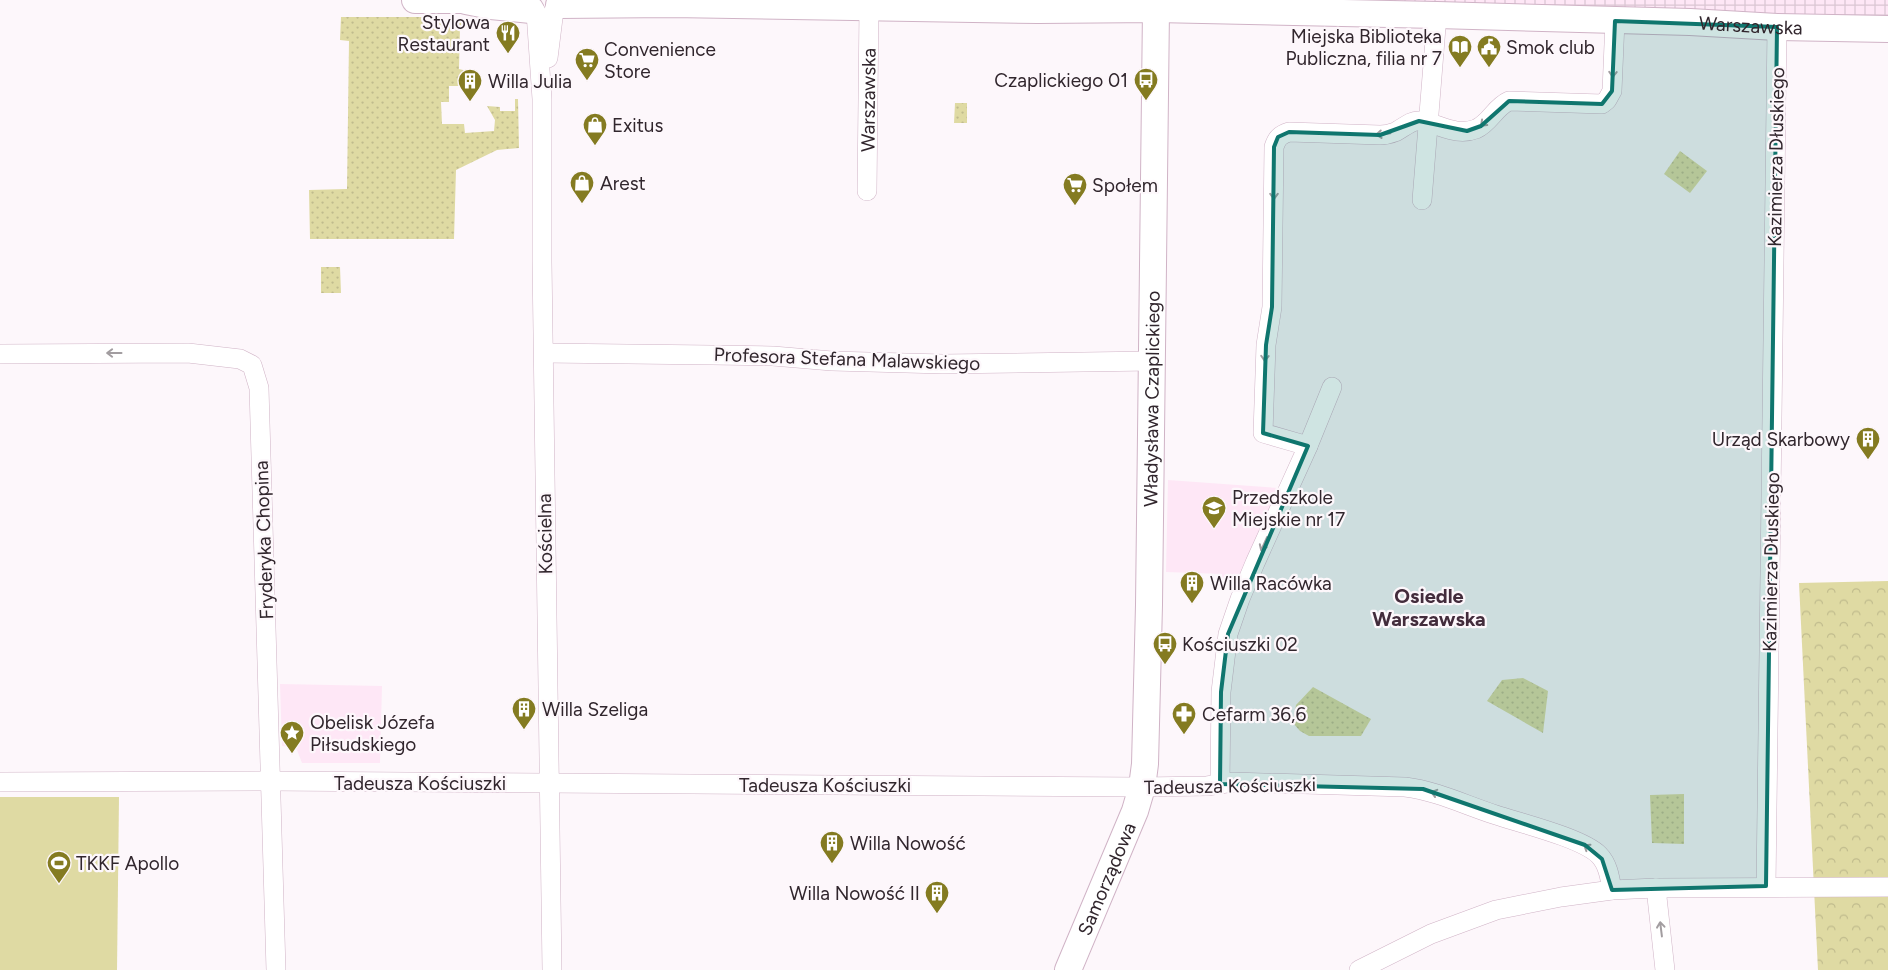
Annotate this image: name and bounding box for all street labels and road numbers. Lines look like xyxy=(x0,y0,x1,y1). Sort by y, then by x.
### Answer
street label: Warszawska xyxy=(1698,11,1803,39)
street label: Warszawska xyxy=(856,48,880,152)
street label: Kazimierza Dłuskiego xyxy=(1763,67,1789,247)
street label: Władysława Czaplickiego xyxy=(1139,290,1164,507)
street label: Profesora Stefana Malawskiego xyxy=(713,343,981,375)
street label: Fryderyka Chopina xyxy=(250,460,278,620)
street label: Kazimierza Dłuskiego xyxy=(1758,472,1784,652)
street label: Kościelna xyxy=(533,493,557,575)
street label: Tadeusza Kościuszki xyxy=(334,772,506,795)
street label: Tadeusza Kościuszki xyxy=(1144,773,1316,799)
street label: Tadeusza Kościuszki xyxy=(739,774,911,797)
street label: Samorządowa xyxy=(1072,819,1140,939)

